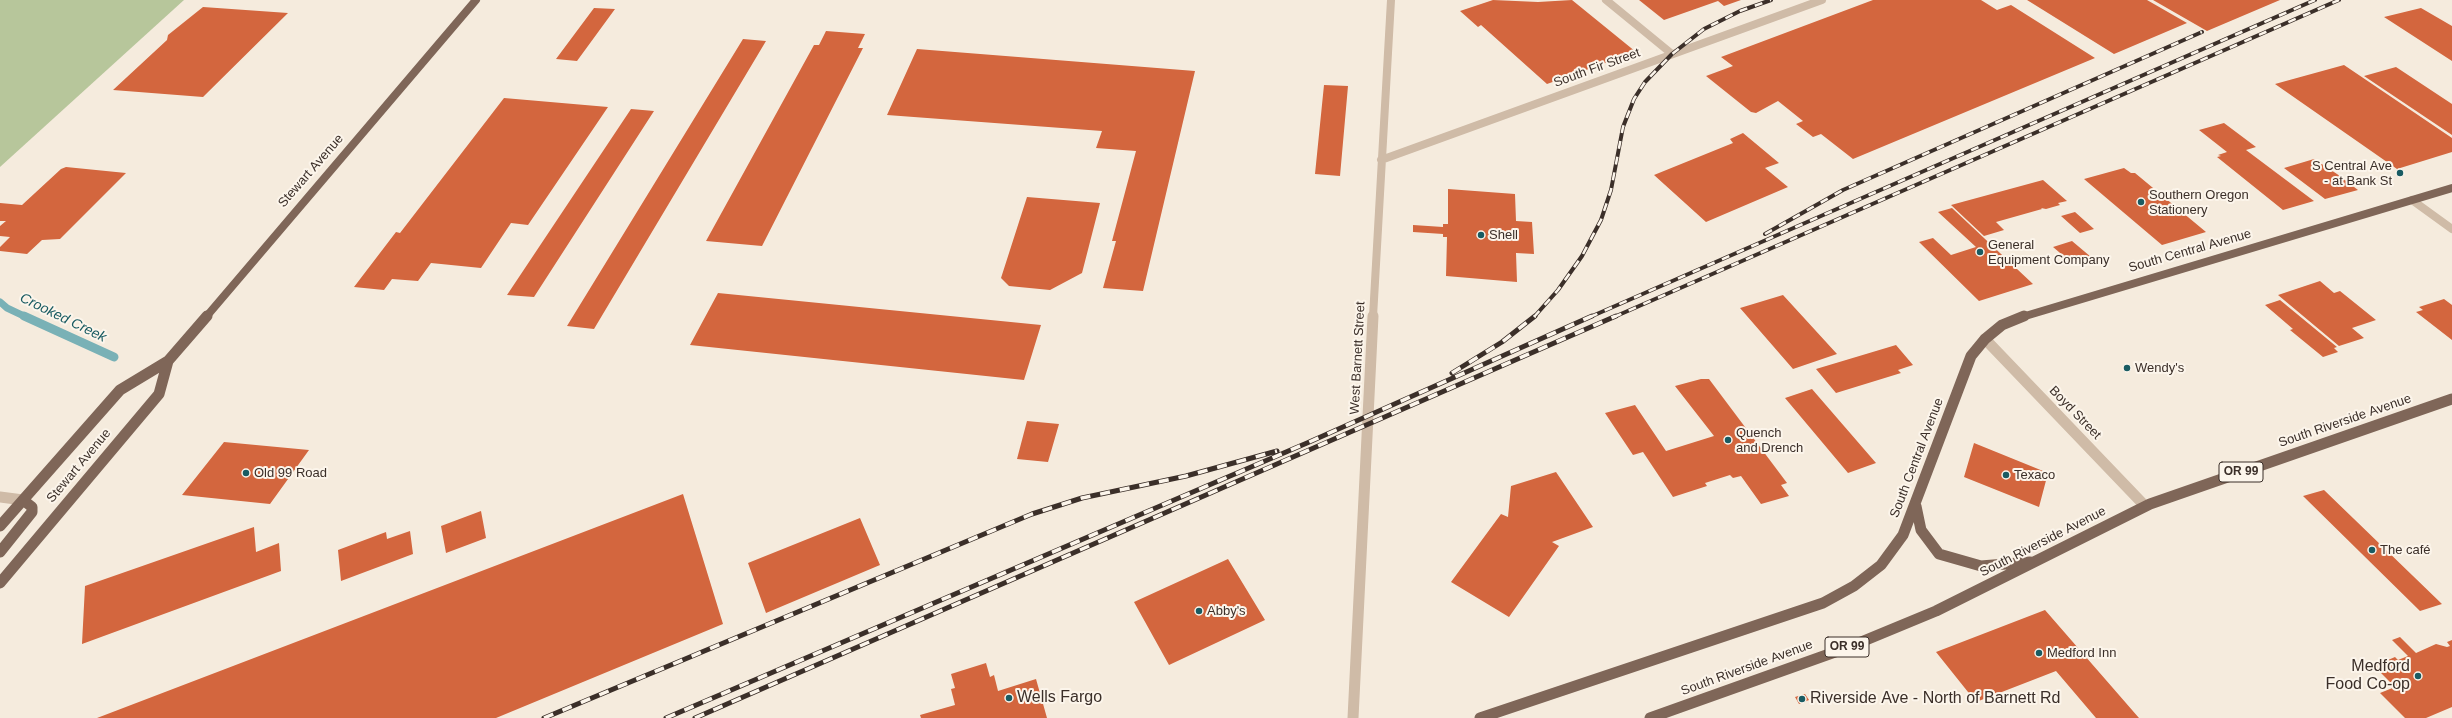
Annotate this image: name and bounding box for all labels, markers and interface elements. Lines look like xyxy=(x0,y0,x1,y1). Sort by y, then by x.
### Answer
street label: South Fir Street xyxy=(1552,45,1642,91)
street label: Stewart Avenue xyxy=(275,131,347,211)
place label: S Central Ave - at Bank St xyxy=(2312,158,2392,189)
marker: S Central Ave - at Bank St xyxy=(2395,168,2405,178)
place label: Southern Oregon Stationery xyxy=(2149,187,2249,218)
marker: Southern Oregon Stationery xyxy=(2136,197,2146,207)
street label: South Central Avenue xyxy=(2127,226,2253,276)
place label: Shell xyxy=(1489,227,1518,243)
marker: Shell xyxy=(1476,230,1486,240)
place label: General Equipment Company xyxy=(1988,237,2109,268)
marker: General Equipment Company xyxy=(1975,247,1985,257)
water label: Crooked Creek xyxy=(17,290,109,346)
street label: West Barnett Street xyxy=(1347,301,1369,415)
place label: Wendy's xyxy=(2135,360,2184,376)
marker: Wendy's xyxy=(2122,363,2132,373)
street label: Boyd Street xyxy=(2046,383,2104,443)
street label: South Riverside Avenue xyxy=(2277,391,2413,451)
street label: South Central Avenue xyxy=(1887,396,1947,520)
place label: Quench and Drench xyxy=(1736,425,1803,456)
street label: Stewart Avenue xyxy=(44,426,114,506)
marker: Quench and Drench xyxy=(1723,435,1733,445)
road number: OR 99 xyxy=(2219,462,2263,482)
place label: Old 99 Road xyxy=(254,465,327,481)
place label: Texaco xyxy=(2014,467,2055,483)
marker: Old 99 Road xyxy=(241,468,251,478)
marker: Texaco xyxy=(2001,470,2011,480)
street label: South Riverside Avenue xyxy=(1977,503,2109,581)
place label: The café xyxy=(2380,542,2431,558)
marker: The café xyxy=(2367,545,2377,555)
place label: Abby's xyxy=(1207,603,1246,619)
marker: Abby's xyxy=(1194,606,1204,616)
street label: South Riverside Avenue xyxy=(1679,637,1815,699)
road number: OR 99 xyxy=(1825,637,1869,657)
place label: Medford Inn xyxy=(2047,645,2116,661)
marker: Medford Inn xyxy=(2034,648,2044,658)
place label: Medford Food Co-op xyxy=(2326,657,2410,695)
marker: Medford Food Co-op xyxy=(2413,671,2423,681)
place label: Wells Fargo xyxy=(1017,688,1102,708)
place label: Riverside Ave - North of Barnett Rd xyxy=(1810,689,2060,709)
marker: Wells Fargo xyxy=(1004,693,1014,703)
marker: Riverside Ave - North of Barnett Rd xyxy=(1797,694,1807,704)

